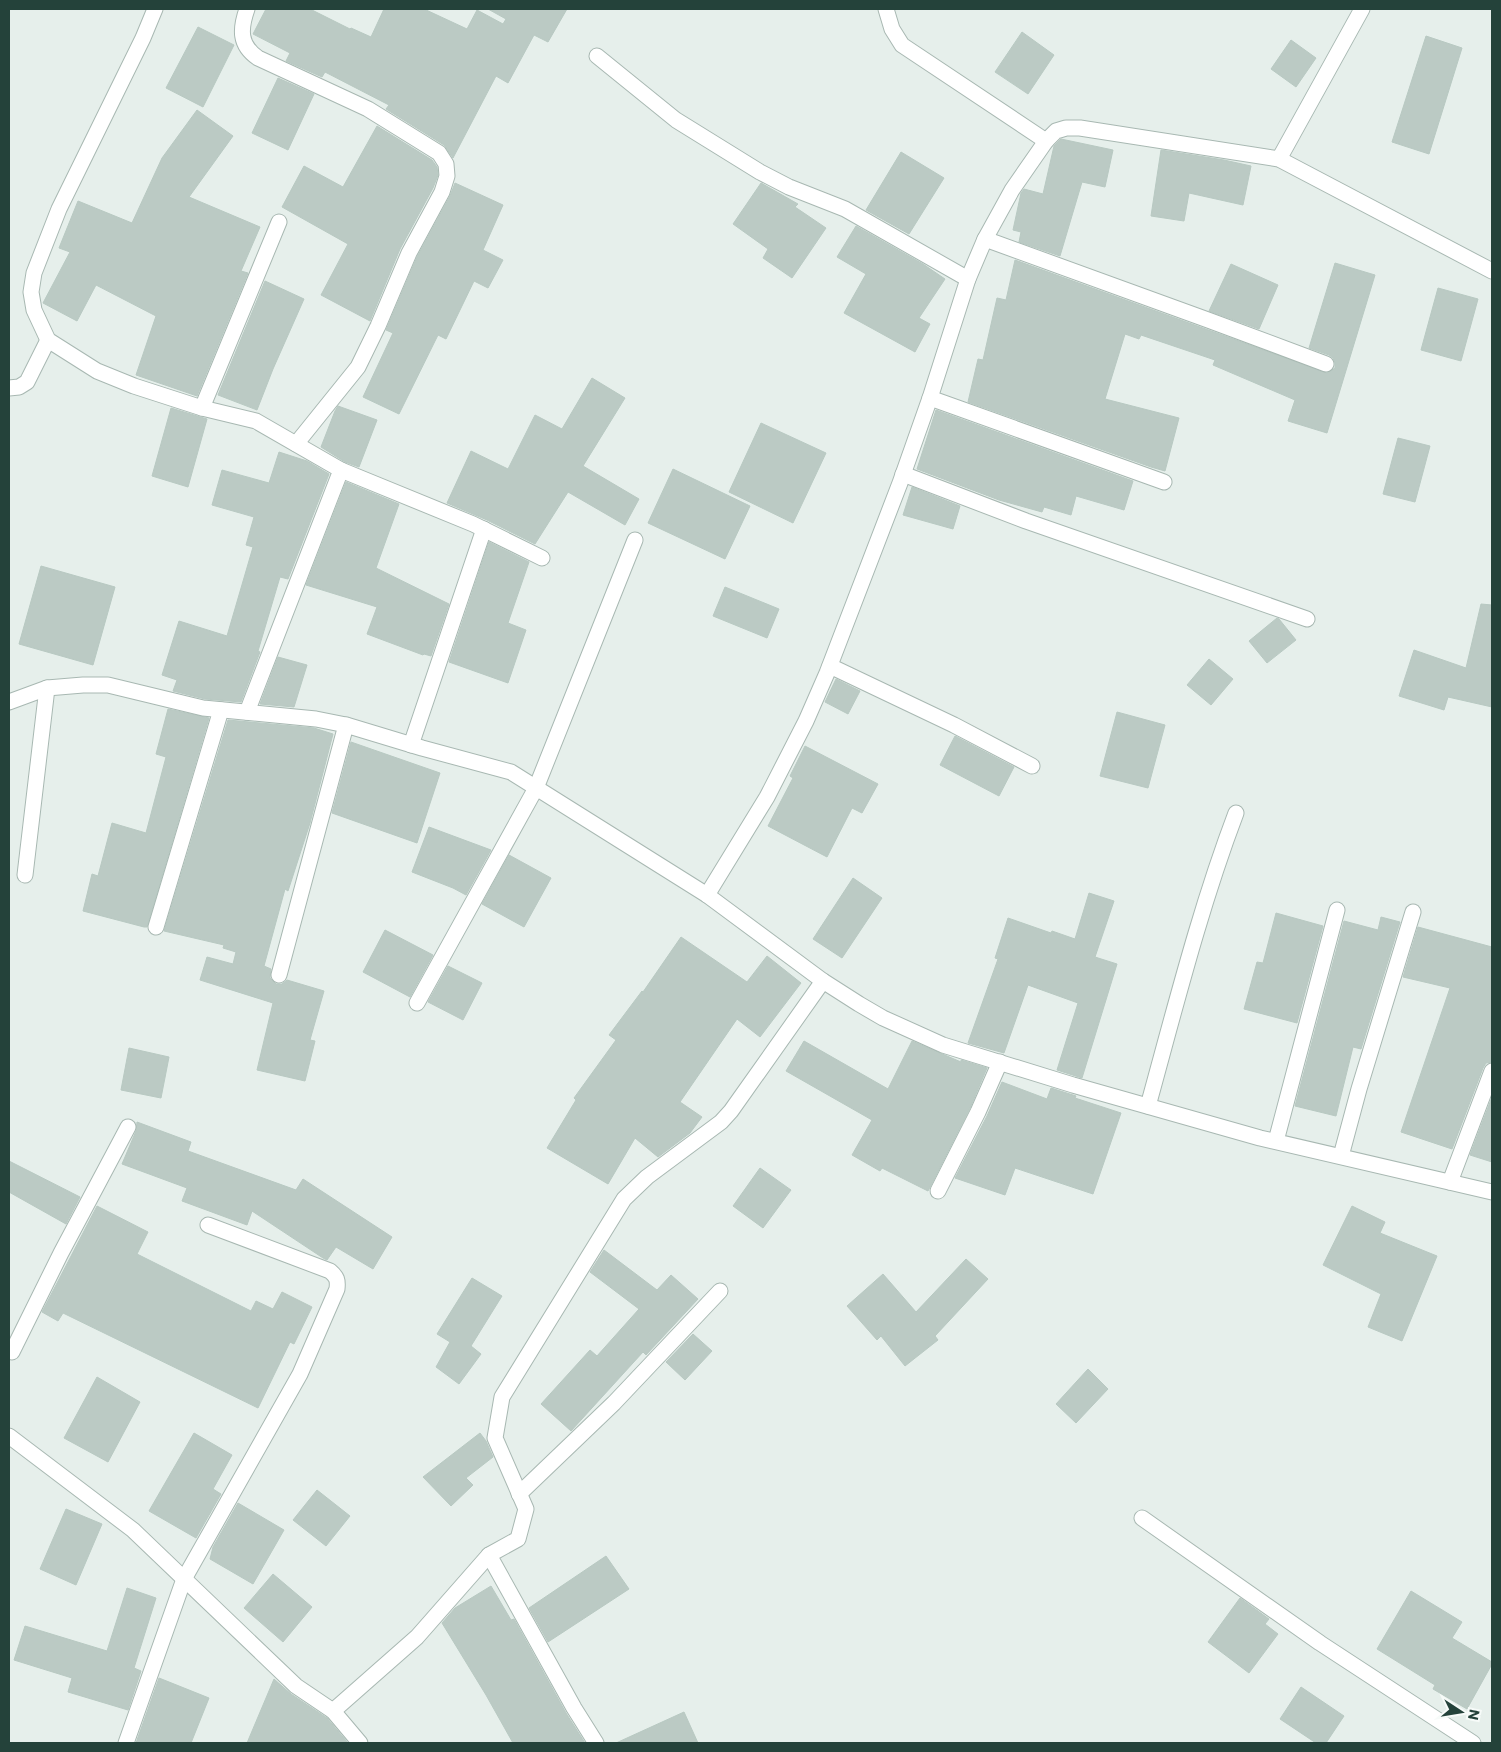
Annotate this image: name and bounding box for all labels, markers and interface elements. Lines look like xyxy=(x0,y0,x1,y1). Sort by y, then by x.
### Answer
north arrow xyxy=(1436,1687,1486,1737)
text: N xyxy=(1465,1708,1484,1722)

